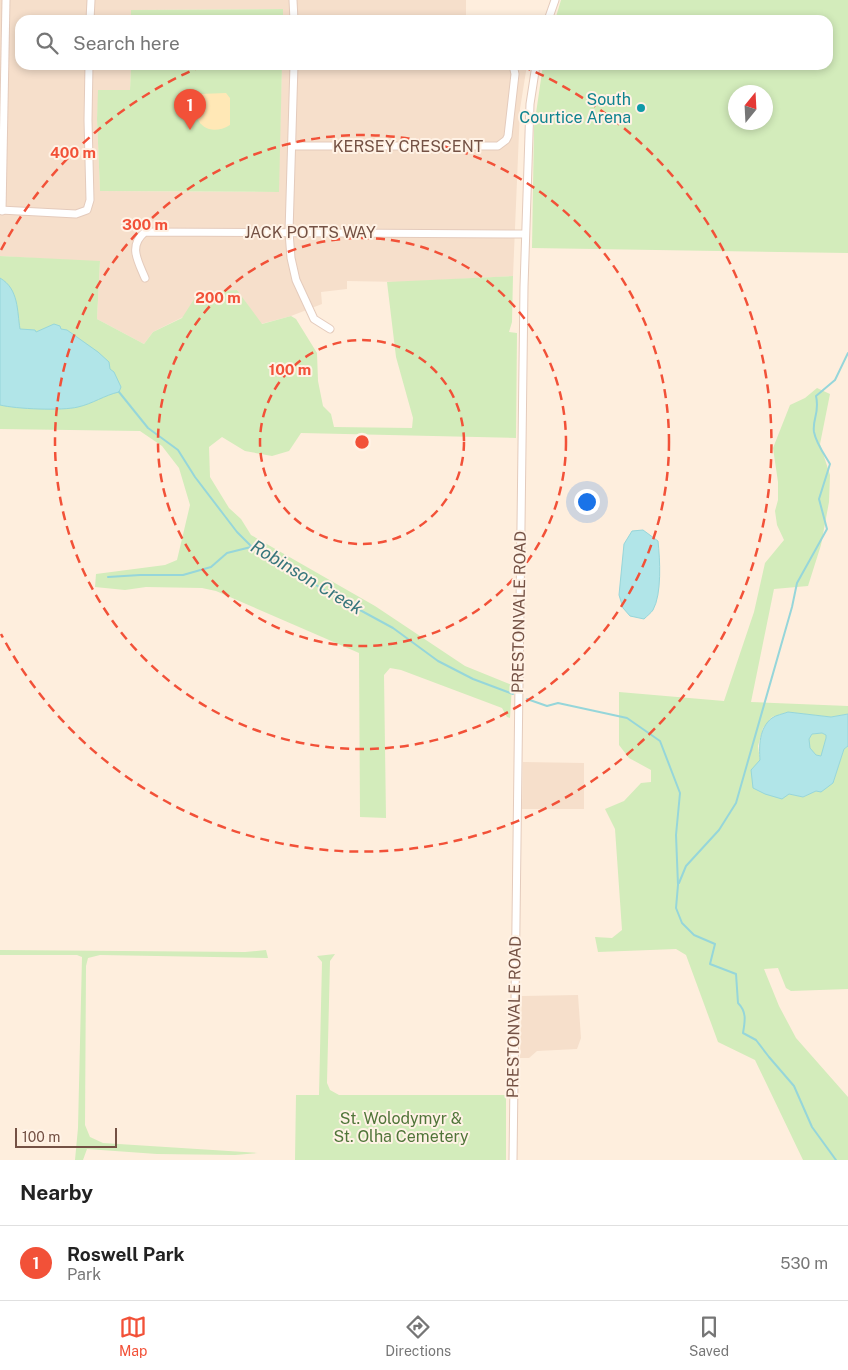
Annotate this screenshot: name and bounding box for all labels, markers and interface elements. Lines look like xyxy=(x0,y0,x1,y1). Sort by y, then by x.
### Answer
search box xyxy=(15,15,833,70)
icon: search xyxy=(33,29,61,57)
text: Search here xyxy=(73,32,180,54)
north arrow xyxy=(728,85,773,130)
pin: 1 xyxy=(174,89,206,130)
place label: South Courtice Arena xyxy=(519,90,631,127)
marker: South Courtice Arena xyxy=(635,102,647,114)
street label: KERSEY CRESCENT xyxy=(333,137,484,156)
text: 400 m xyxy=(50,144,96,161)
text: 300 m xyxy=(122,216,168,233)
street label: JACK POTTS WAY xyxy=(244,223,376,242)
text: 200 m xyxy=(195,289,241,306)
text: 100 m xyxy=(269,361,311,378)
centre of rings xyxy=(353,433,371,451)
your location xyxy=(574,489,600,515)
street label: PRESTONVALE ROAD xyxy=(508,531,530,693)
water label: Robinson Creek xyxy=(247,535,367,619)
street label: PRESTONVALE ROAD xyxy=(503,936,525,1098)
park label: St. Wolodymyr & St. Olha Cemetery xyxy=(333,1109,469,1146)
scale bar xyxy=(15,1125,118,1148)
text: 100 m xyxy=(22,1129,60,1145)
text: Nearby xyxy=(20,1180,93,1205)
text: Roswell Park xyxy=(67,1243,185,1265)
text: 1 xyxy=(33,1254,39,1273)
text: 530 m xyxy=(780,1254,828,1273)
text: Park xyxy=(67,1265,101,1284)
tab: Map xyxy=(119,1313,147,1359)
tab: Directions xyxy=(385,1313,451,1359)
tab: Saved xyxy=(689,1313,729,1359)

